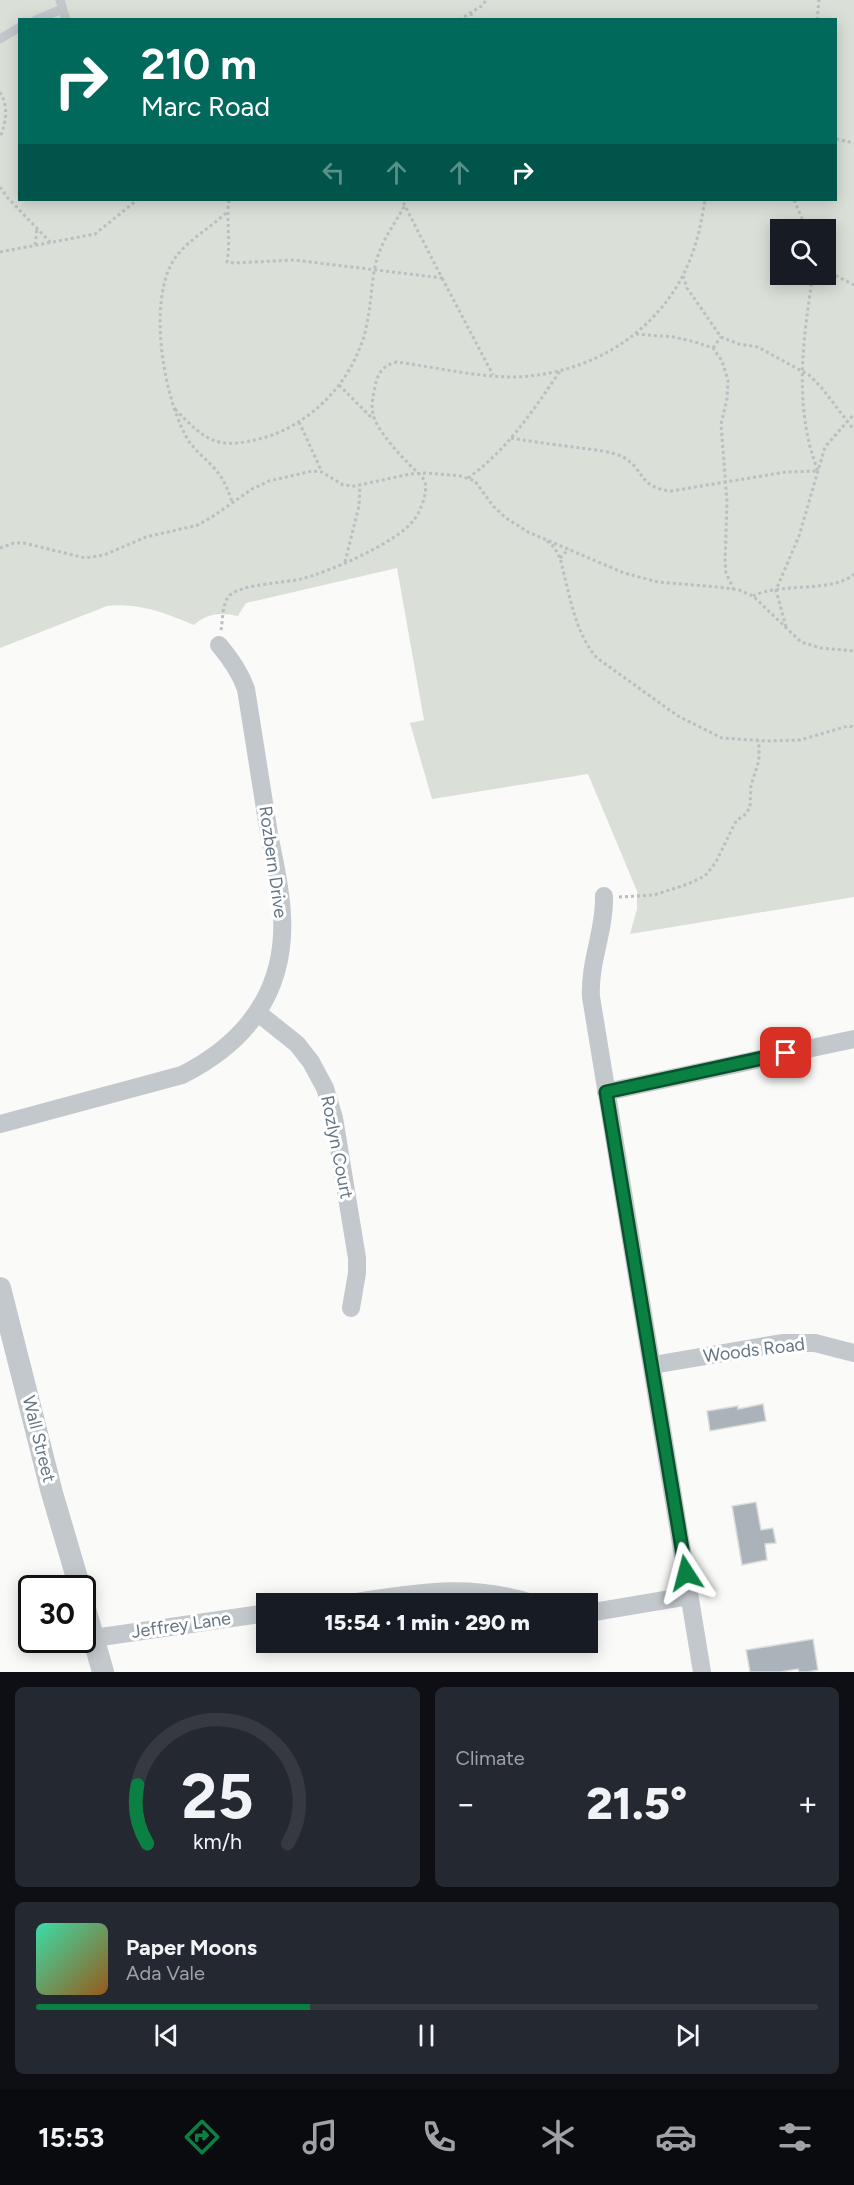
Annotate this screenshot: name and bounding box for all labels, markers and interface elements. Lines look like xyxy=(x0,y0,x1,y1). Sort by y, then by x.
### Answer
text: 210 m xyxy=(141,39,257,90)
icon: right xyxy=(42,42,120,120)
text: Marc Road xyxy=(141,90,270,123)
icon: left xyxy=(317,156,350,189)
icon: ahead xyxy=(380,156,413,189)
icon: ahead xyxy=(443,156,476,189)
icon: right xyxy=(506,156,539,189)
map controls xyxy=(770,219,836,285)
button: search xyxy=(770,219,836,285)
street label: Rozbern Drive xyxy=(254,804,292,920)
pin xyxy=(760,1027,811,1078)
icon: arrive xyxy=(769,1036,802,1069)
street label: Rozlyn Court xyxy=(316,1093,358,1201)
street label: Woods Road xyxy=(702,1333,806,1367)
street label: Wall Street xyxy=(18,1393,60,1485)
position arrow xyxy=(654,1541,718,1605)
speed limit sign: 30 xyxy=(18,1575,96,1653)
street label: Jeffrey Lane xyxy=(130,1607,232,1643)
text: 15:54 · 1 min · 290 m xyxy=(324,1609,530,1636)
text: Climate xyxy=(456,1746,525,1770)
text: 25 xyxy=(181,1759,253,1834)
text: 21.5° xyxy=(586,1776,687,1830)
text: − xyxy=(456,1784,476,1823)
text: + xyxy=(797,1784,818,1823)
text: km/h xyxy=(193,1829,242,1854)
text: Paper Moons xyxy=(126,1934,257,1961)
text: Ada Vale xyxy=(126,1961,205,1985)
icon: previous xyxy=(150,2019,183,2052)
icon: pause xyxy=(410,2019,443,2052)
icon: next xyxy=(671,2019,704,2052)
icon: directions xyxy=(181,2116,223,2158)
icon: music xyxy=(299,2116,341,2158)
icon: phone xyxy=(418,2116,460,2158)
icon: climate xyxy=(537,2116,579,2158)
icon: car xyxy=(655,2116,697,2158)
icon: filters xyxy=(774,2116,816,2158)
text: 15:53 xyxy=(38,2121,104,2154)

